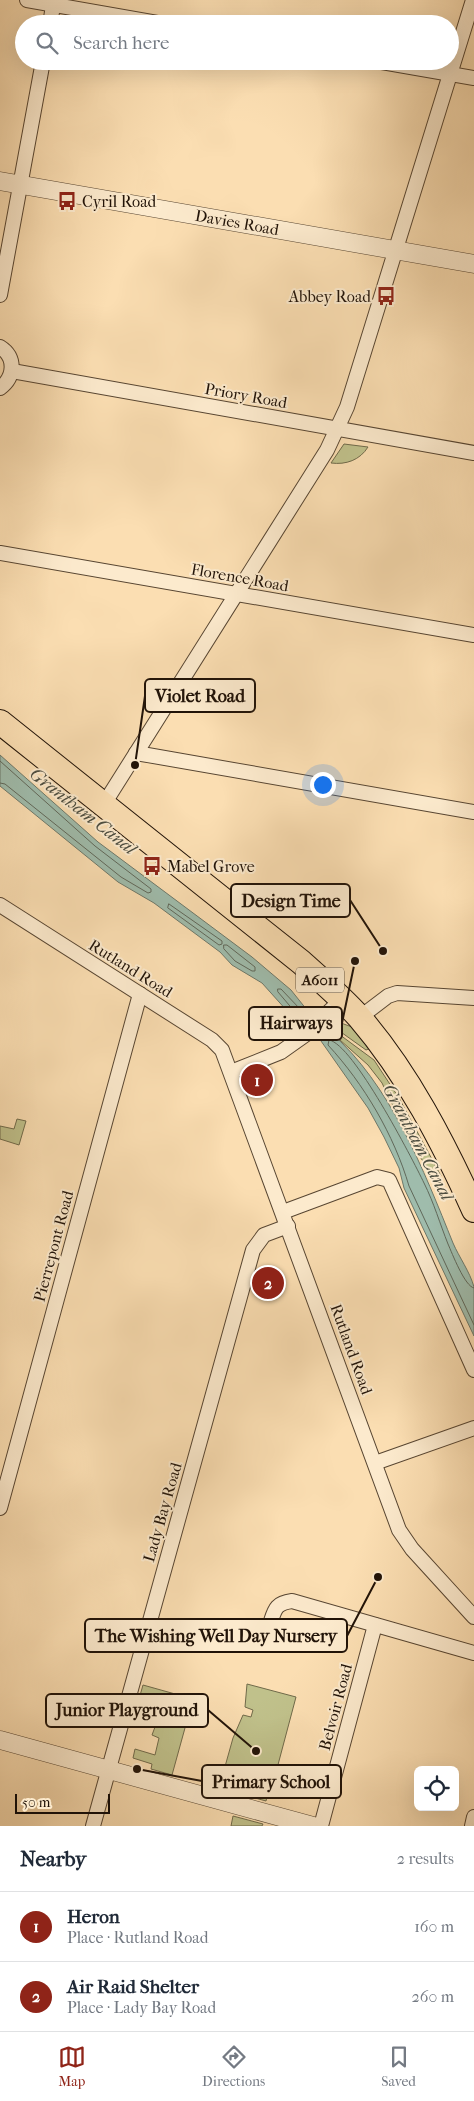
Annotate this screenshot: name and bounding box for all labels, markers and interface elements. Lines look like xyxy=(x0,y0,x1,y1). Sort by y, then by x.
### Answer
search box xyxy=(15,15,459,70)
icon: search xyxy=(33,29,61,57)
text: Search here xyxy=(73,32,169,54)
bus stop icon: Cyril Road xyxy=(56,190,78,212)
place label: Cyril Road xyxy=(82,192,157,211)
street label: Davies Road xyxy=(193,206,281,239)
bus stop icon: Abbey Road xyxy=(375,285,397,307)
place label: Abbey Road xyxy=(288,287,371,306)
street label: Priory Road xyxy=(203,379,289,412)
street label: Florence Road xyxy=(190,560,291,595)
callout: Violet Road xyxy=(145,679,255,712)
text: Violet Road xyxy=(154,686,246,707)
water label: Grantham Canal xyxy=(25,763,142,861)
your location xyxy=(310,772,336,798)
bus stop icon: Mabel Grove xyxy=(141,855,163,877)
place label: Mabel Grove xyxy=(167,857,255,876)
callout: Design Time xyxy=(231,884,350,917)
text: Design Time xyxy=(241,891,341,912)
street label: Rutland Road xyxy=(85,935,176,1002)
road number: A6011 xyxy=(296,968,344,992)
callout: Hairways xyxy=(249,1007,342,1040)
text: Hairways xyxy=(259,1013,333,1034)
pin: 1 xyxy=(241,1061,273,1099)
water label: Grantham Canal xyxy=(378,1080,458,1206)
street label: Pierrepont Road xyxy=(30,1188,78,1304)
pin: 2 xyxy=(252,1264,284,1302)
street label: Rutland Road xyxy=(326,1301,377,1397)
street label: Lady Bay Road xyxy=(139,1460,186,1564)
callout: The Wishing Well Day Nursery xyxy=(85,1619,347,1652)
text: The Wishing Well Day Nursery xyxy=(94,1626,339,1647)
street label: Belvoir Road xyxy=(315,1662,356,1752)
callout: Junior Playground xyxy=(46,1694,208,1727)
text: Junior Playground xyxy=(54,1700,199,1721)
callout: Primary School xyxy=(202,1765,341,1798)
map controls xyxy=(414,1766,459,1811)
button: locate xyxy=(414,1766,459,1811)
text: Primary School xyxy=(212,1772,331,1793)
scale bar xyxy=(15,1791,110,1814)
text: 50 m xyxy=(22,1794,50,1811)
text: Nearby xyxy=(20,1847,86,1871)
text: 2 results xyxy=(397,1849,454,1868)
text: Heron xyxy=(67,1906,120,1928)
text: 1 xyxy=(33,1917,39,1936)
text: 160 m xyxy=(414,1917,454,1936)
text: Place · Rutland Road xyxy=(67,1928,208,1947)
text: Air Raid Shelter xyxy=(67,1976,199,1998)
text: 2 xyxy=(32,1987,40,2006)
text: 260 m xyxy=(412,1987,454,2006)
text: Place · Lady Bay Road xyxy=(67,1998,216,2017)
tab: Map xyxy=(58,2043,86,2090)
tab: Directions xyxy=(202,2043,265,2090)
tab: Saved xyxy=(381,2043,416,2090)

